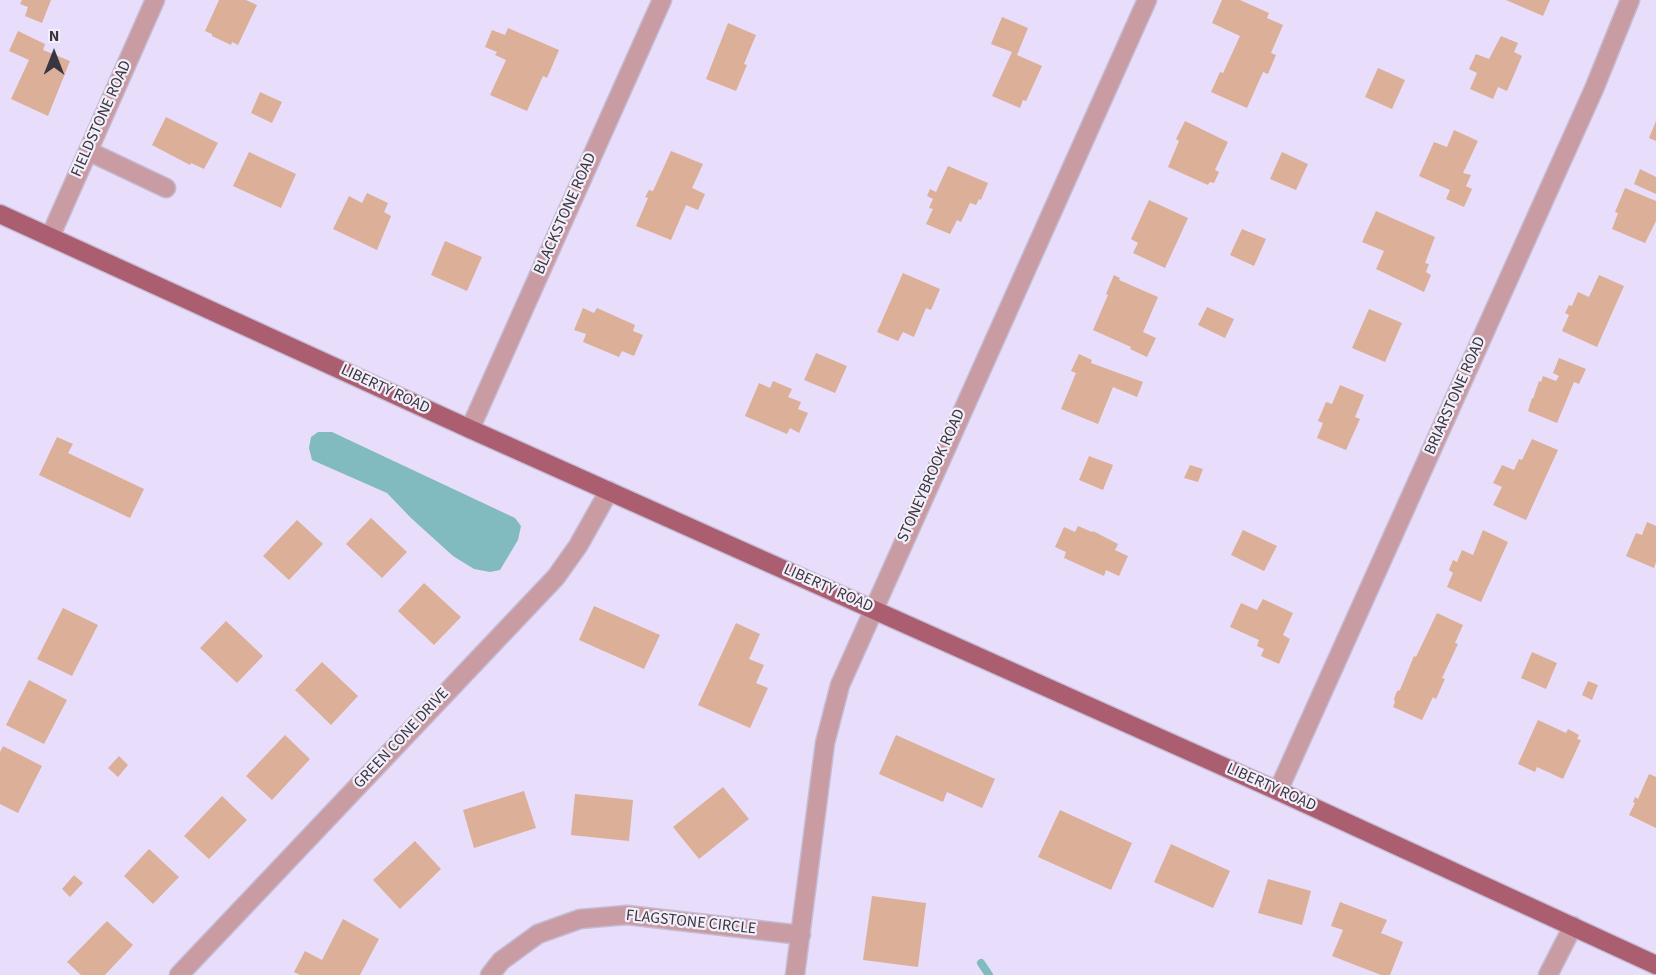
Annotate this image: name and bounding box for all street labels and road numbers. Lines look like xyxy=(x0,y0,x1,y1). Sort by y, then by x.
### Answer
street label: FIELDSTONE ROAD xyxy=(68,58,136,180)
street label: BLACKSTONE ROAD xyxy=(531,150,601,278)
street label: BRIARSTONE ROAD xyxy=(1421,334,1491,458)
street label: LIBERTY ROAD xyxy=(337,361,433,419)
street label: STONEYBROOK ROAD xyxy=(894,406,970,546)
street label: LIBERTY ROAD xyxy=(780,561,876,617)
street label: GREEN CONE DRIVE xyxy=(350,685,454,793)
street label: LIBERTY ROAD xyxy=(1223,760,1319,816)
street label: FLAGSTONE CIRCLE xyxy=(625,907,757,939)

